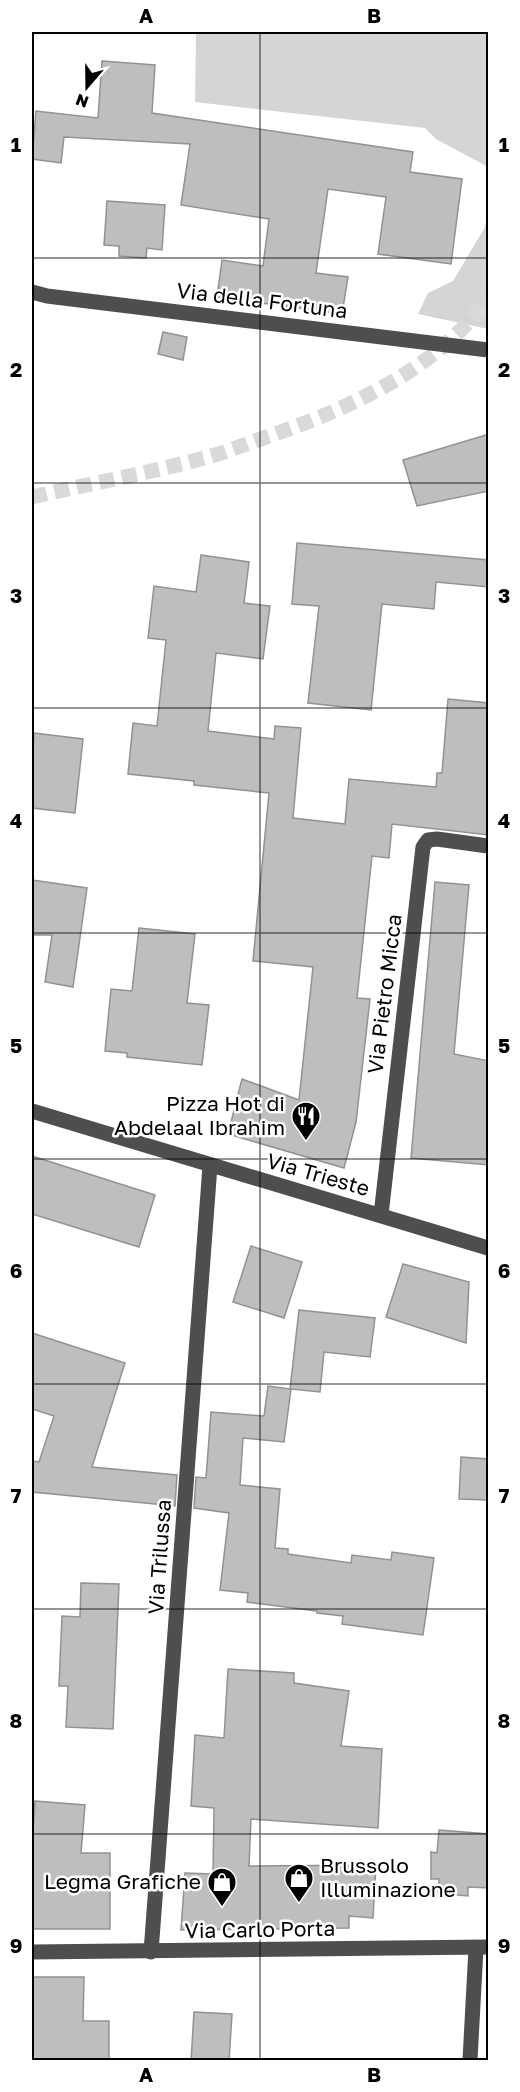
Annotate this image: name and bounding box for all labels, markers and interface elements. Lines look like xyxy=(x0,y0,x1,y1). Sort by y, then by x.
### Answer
text: A xyxy=(139,3,153,27)
text: B xyxy=(367,3,381,27)
north arrow xyxy=(57,57,117,117)
text: N xyxy=(73,90,91,113)
text: 1 xyxy=(11,132,21,156)
text: 1 xyxy=(499,132,509,156)
street label: Via della Fortuna xyxy=(175,277,349,323)
text: 2 xyxy=(10,357,22,381)
text: 2 xyxy=(498,357,510,381)
text: 3 xyxy=(10,583,22,607)
text: 3 xyxy=(498,583,510,607)
text: 4 xyxy=(10,808,22,832)
text: 4 xyxy=(498,808,510,832)
street label: Via Pietro Micca xyxy=(361,912,407,1075)
text: 5 xyxy=(10,1033,22,1057)
text: 5 xyxy=(498,1033,510,1057)
place label: Pizza Hot di Abdelaal Ibrahim xyxy=(114,1090,285,1140)
restaurant icon: Pizza Hot di Abdelaal Ibrahim xyxy=(290,1100,322,1142)
street label: Via Trieste xyxy=(264,1147,373,1201)
text: 6 xyxy=(10,1258,22,1282)
text: 6 xyxy=(498,1258,510,1282)
text: 7 xyxy=(11,1483,22,1507)
text: 7 xyxy=(499,1483,510,1507)
street label: Via Trilussa xyxy=(142,1499,176,1615)
text: 8 xyxy=(10,1708,22,1732)
text: 8 xyxy=(498,1708,510,1732)
place label: Brussolo Illuminazione xyxy=(320,1852,456,1902)
shop icon: Brussolo Illuminazione xyxy=(283,1862,315,1904)
shop icon: Legma Grafiche xyxy=(206,1866,238,1908)
place label: Legma Grafiche xyxy=(44,1868,201,1894)
street label: Via Carlo Porta xyxy=(185,1915,335,1943)
text: 9 xyxy=(10,1933,22,1957)
text: 9 xyxy=(498,1933,510,1957)
text: A xyxy=(139,2062,153,2086)
text: B xyxy=(367,2062,381,2086)

